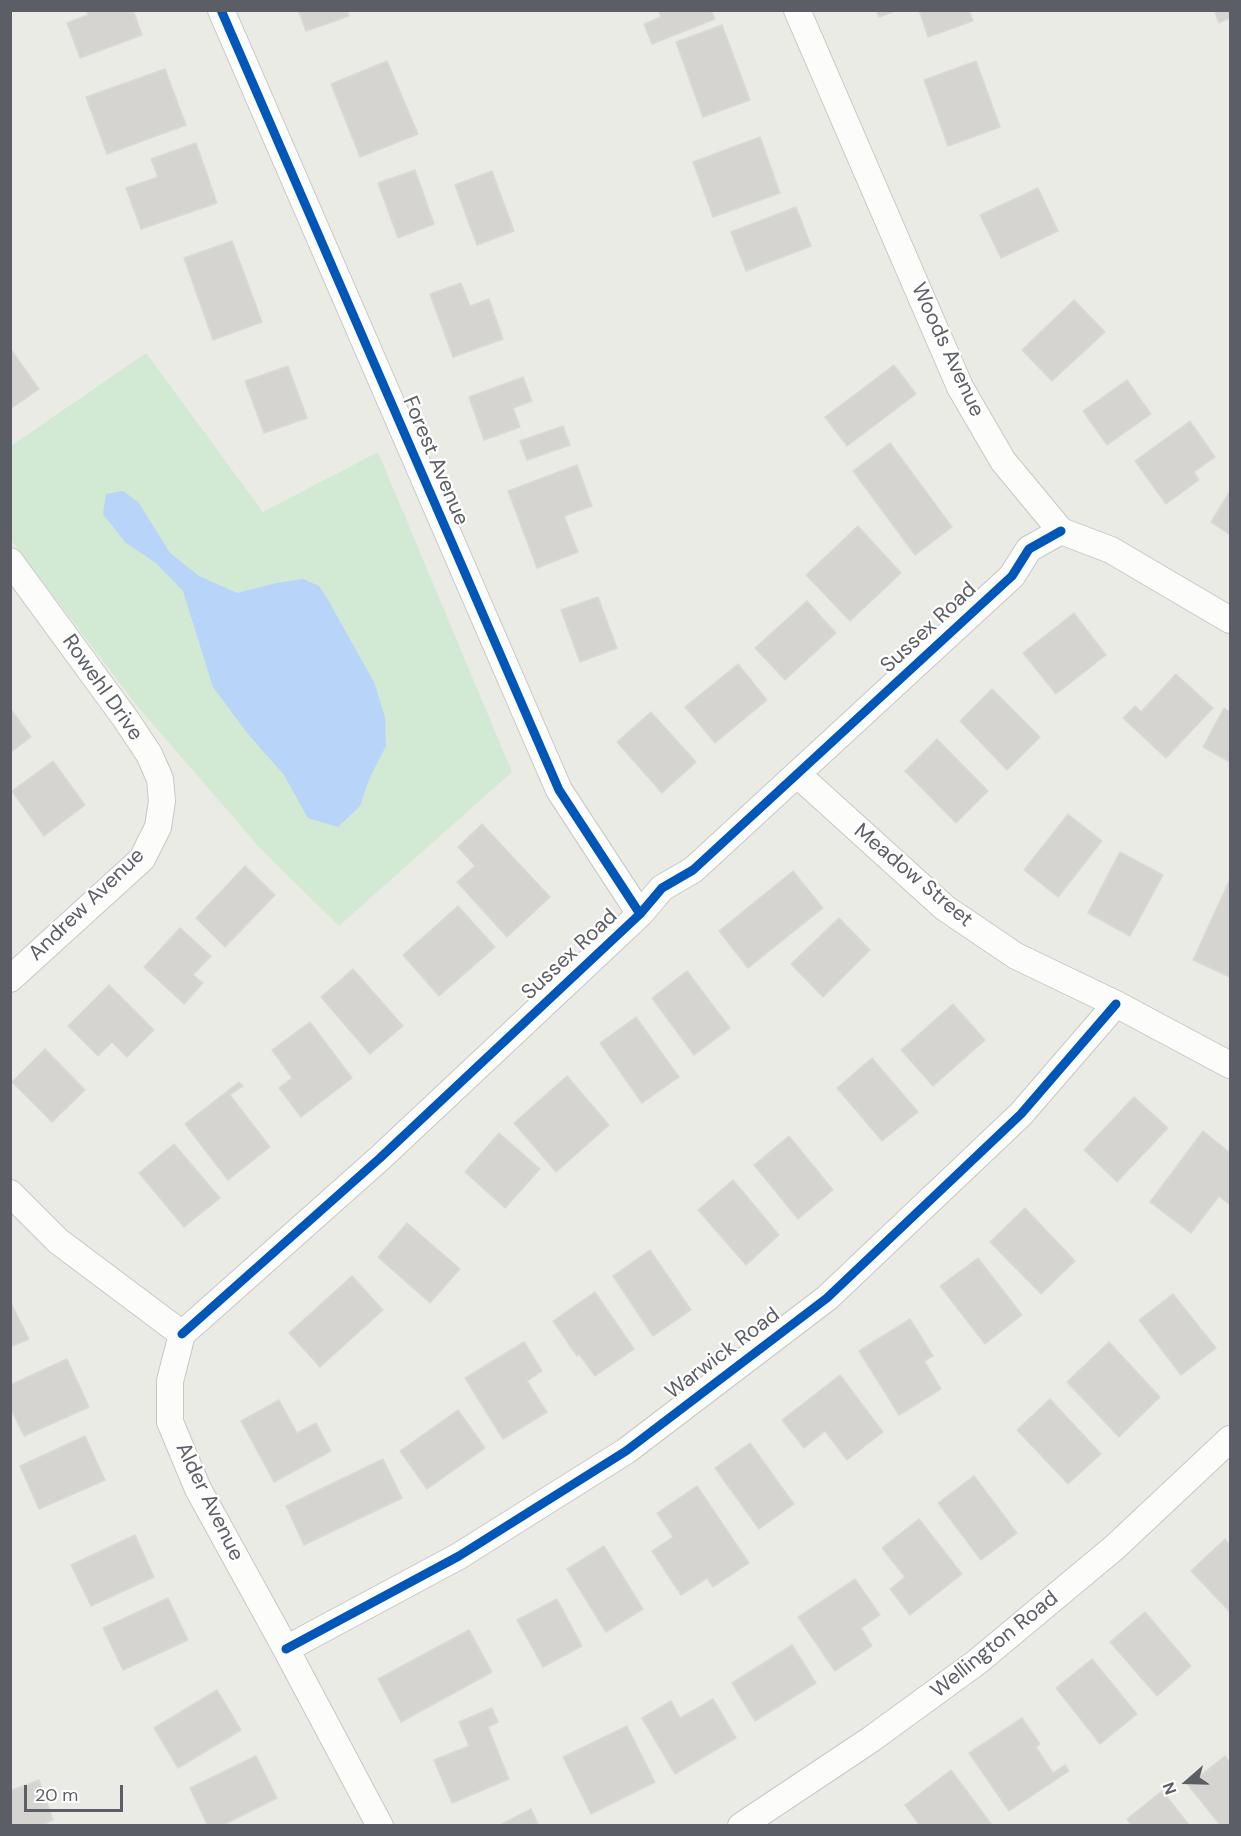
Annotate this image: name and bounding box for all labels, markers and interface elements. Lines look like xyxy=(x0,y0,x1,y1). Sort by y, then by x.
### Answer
street label: Woods Avenue xyxy=(905,279,989,421)
street label: Forest Avenue xyxy=(396,393,474,529)
street label: Sussex Road xyxy=(876,577,982,679)
street label: Rowehl Drive xyxy=(56,630,148,746)
street label: Meadow Street xyxy=(848,819,978,933)
street label: Andrew Avenue xyxy=(24,843,150,967)
street label: Sussex Road xyxy=(517,904,623,1006)
street label: Warwick Road xyxy=(661,1303,785,1405)
street label: Alder Avenue xyxy=(170,1439,248,1565)
street label: Wellington Road xyxy=(926,1586,1064,1704)
north arrow xyxy=(1157,1752,1217,1812)
scale bar xyxy=(27,1773,126,1811)
text: N xyxy=(1158,1779,1181,1797)
text: 20 m xyxy=(35,1783,78,1807)

